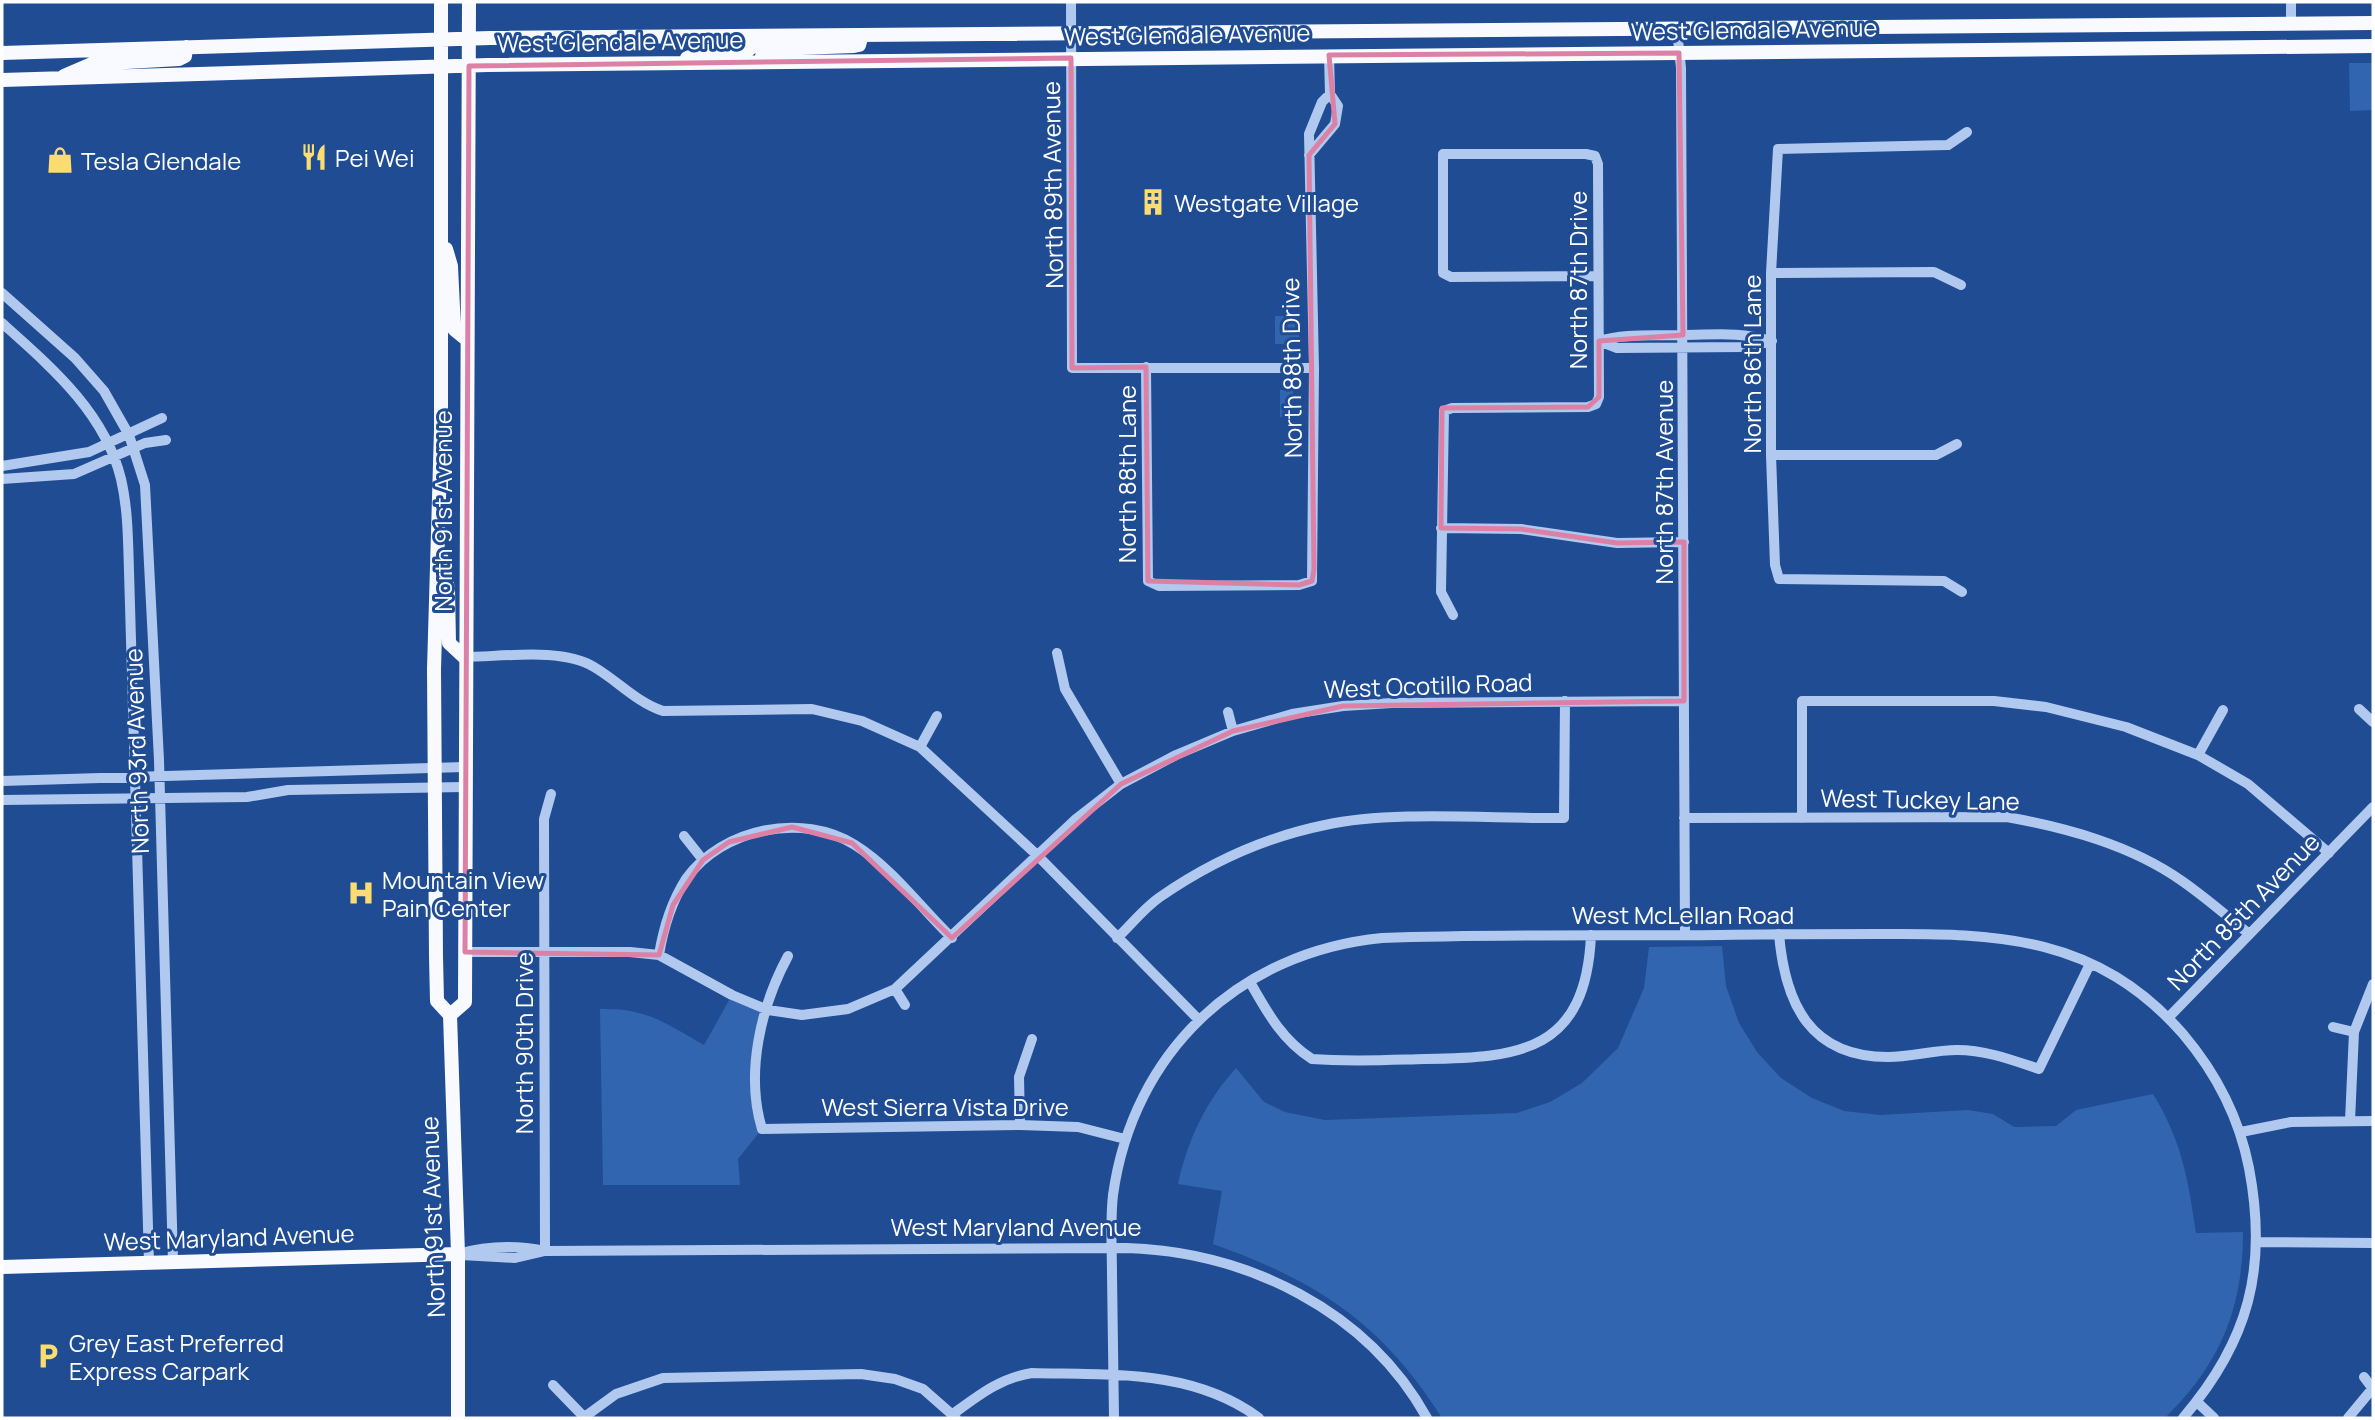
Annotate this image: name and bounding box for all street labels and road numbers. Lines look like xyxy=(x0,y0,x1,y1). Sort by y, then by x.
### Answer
street label: West Glendale Avenue xyxy=(1630,10,1878,48)
street label: West Glendale Avenue xyxy=(1063,15,1311,53)
street label: West Glendale Avenue xyxy=(496,22,744,60)
street label: North 89th Avenue xyxy=(1034,81,1070,289)
street label: North 87th Drive xyxy=(1561,191,1594,369)
street label: North 86th Lane xyxy=(1735,274,1768,454)
street label: North 88th Drive xyxy=(1273,277,1309,459)
street label: North 87th Avenue xyxy=(1647,380,1680,584)
street label: North 88th Lane xyxy=(1110,385,1143,563)
street label: North 91st Avenue xyxy=(426,410,459,612)
street label: North 93rd Avenue xyxy=(116,648,156,854)
street label: West Ocotillo Road xyxy=(1323,665,1533,705)
street label: West Tuckey Lane xyxy=(1820,781,2020,817)
street label: North 85th Avenue xyxy=(2159,825,2327,997)
street label: West McLellan Road xyxy=(1572,898,1794,931)
street label: North 90th Drive xyxy=(507,952,540,1134)
street label: West Sierra Vista Drive xyxy=(821,1090,1069,1123)
street label: North 91st Avenue xyxy=(412,1116,452,1318)
street label: West Maryland Avenue xyxy=(890,1210,1142,1243)
street label: West Maryland Avenue xyxy=(103,1216,355,1258)

